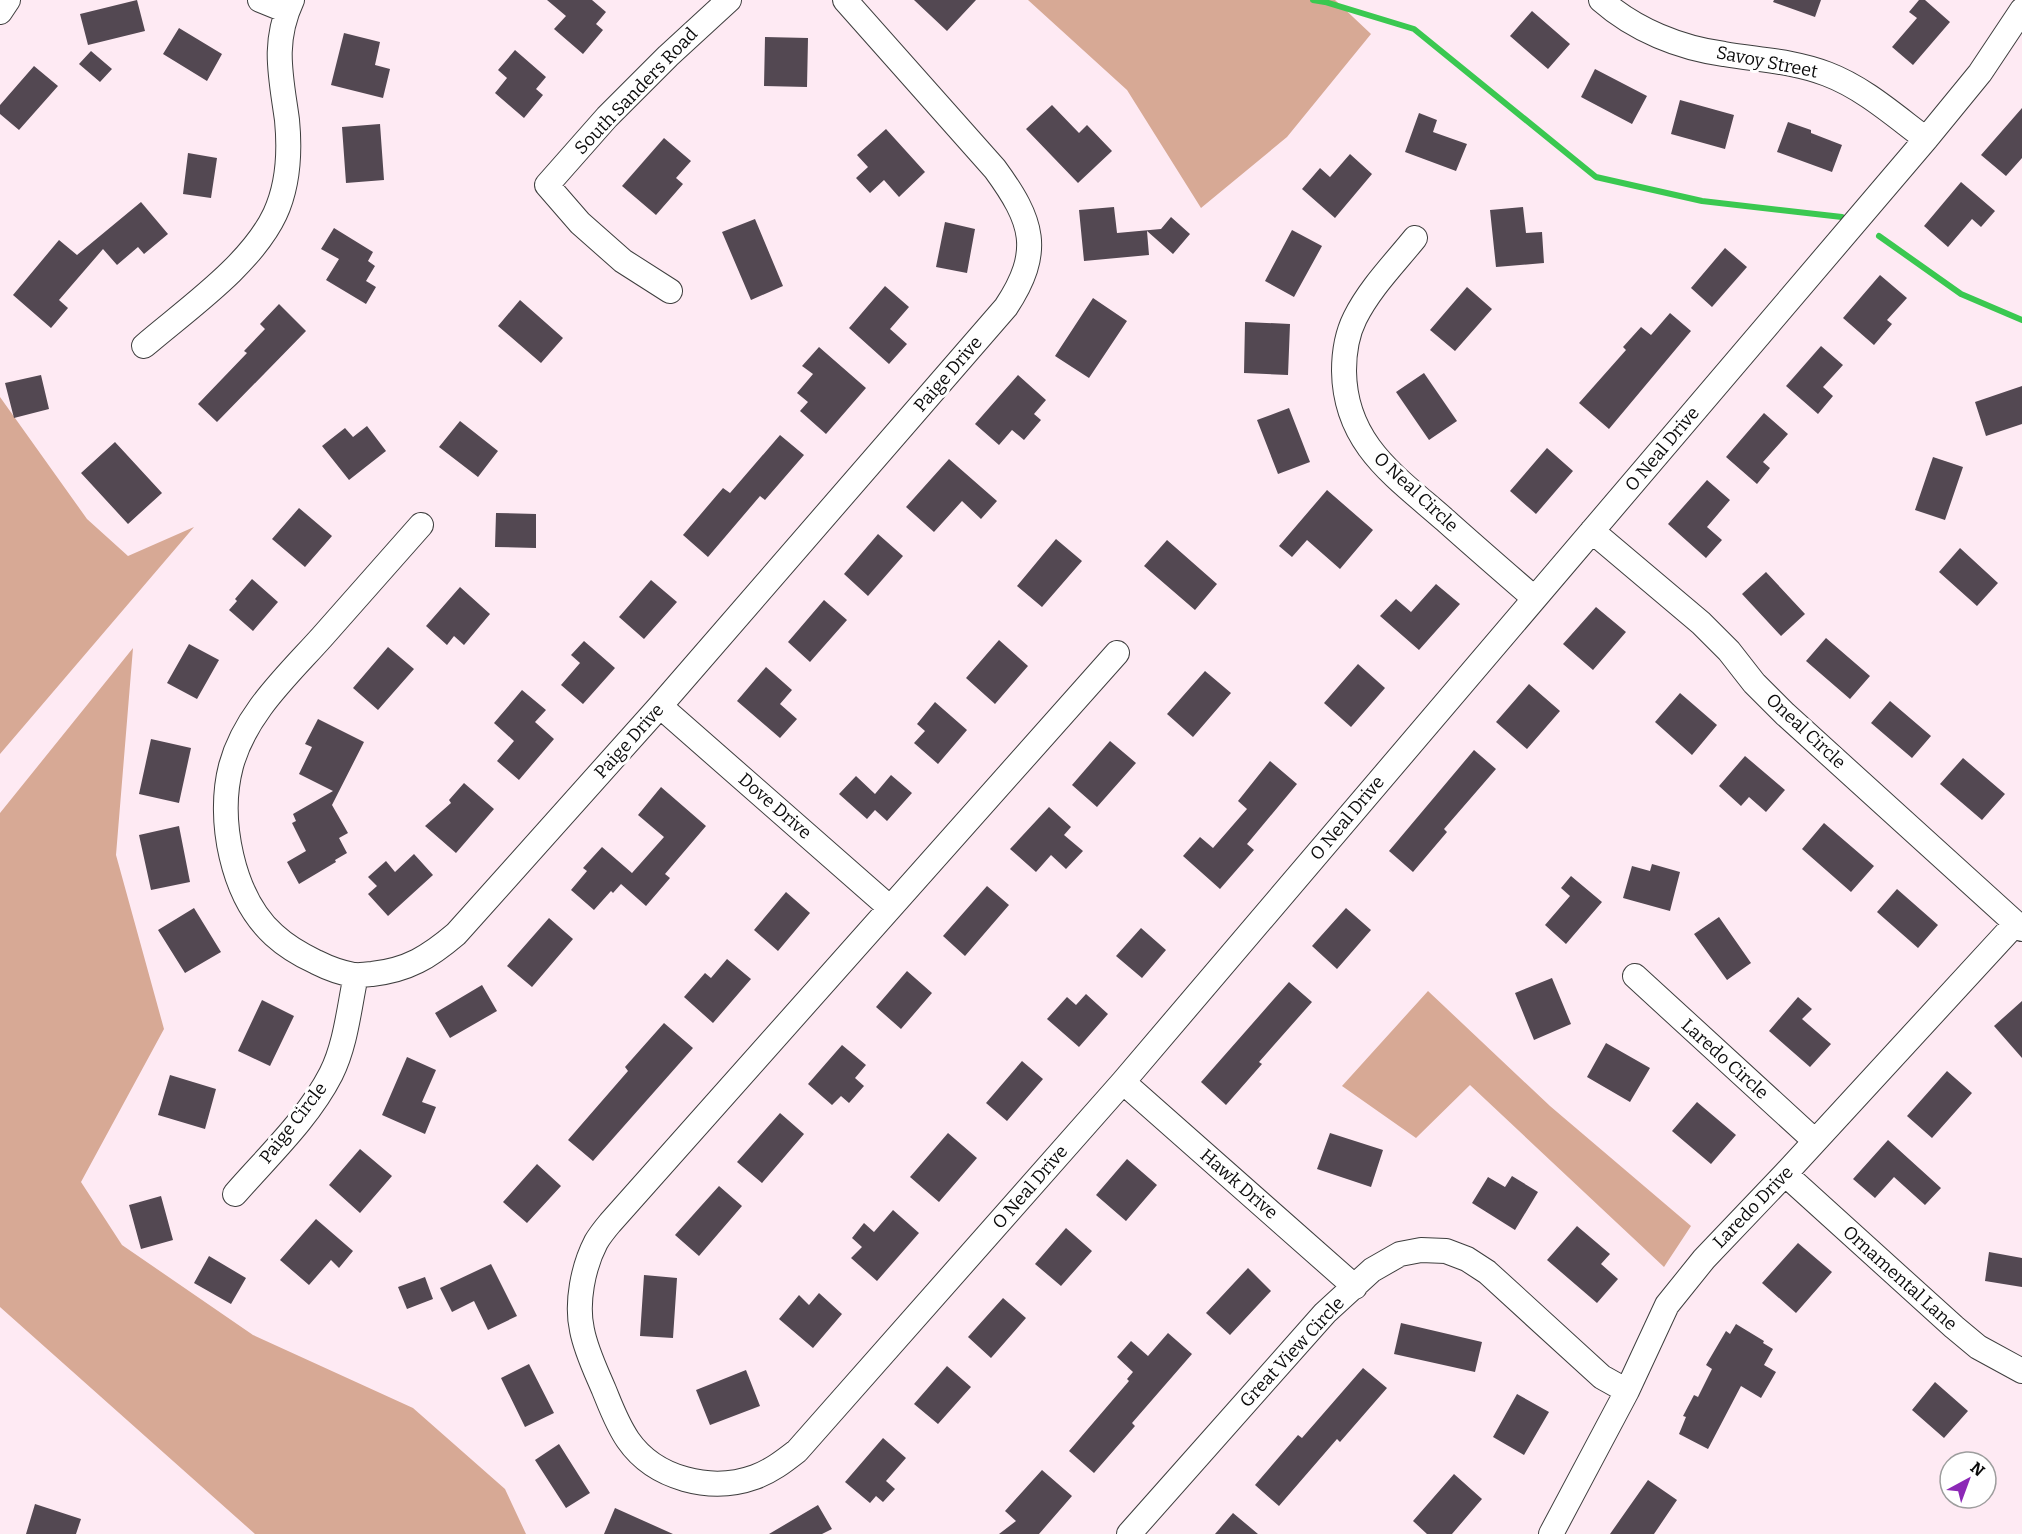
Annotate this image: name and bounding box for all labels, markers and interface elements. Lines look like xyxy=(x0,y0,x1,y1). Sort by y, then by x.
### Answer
street label: South Sanders Road xyxy=(570,23,702,159)
street label: Savoy Street xyxy=(1714,41,1820,83)
street label: Paige Drive xyxy=(909,332,987,416)
street label: O Neal Drive xyxy=(1620,402,1704,496)
street label: O Neal Circle xyxy=(1369,447,1463,537)
street label: Oneal Circle xyxy=(1762,689,1850,773)
street label: Paige Drive xyxy=(590,699,668,783)
street label: Dove Drive xyxy=(734,768,816,844)
street label: O Neal Drive xyxy=(1305,771,1389,865)
street label: Laredo Circle xyxy=(1677,1014,1773,1104)
street label: Paige Circle xyxy=(255,1078,331,1168)
street label: O Neal Drive xyxy=(988,1141,1072,1233)
street label: Hawk Drive xyxy=(1196,1144,1282,1224)
street label: Laredo Drive xyxy=(1708,1161,1798,1253)
street label: Ornamental Lane xyxy=(1838,1221,1962,1335)
street label: Great View Circle xyxy=(1235,1292,1349,1412)
north arrow xyxy=(1938,1450,1998,1510)
text: N xyxy=(1967,1458,1988,1480)

